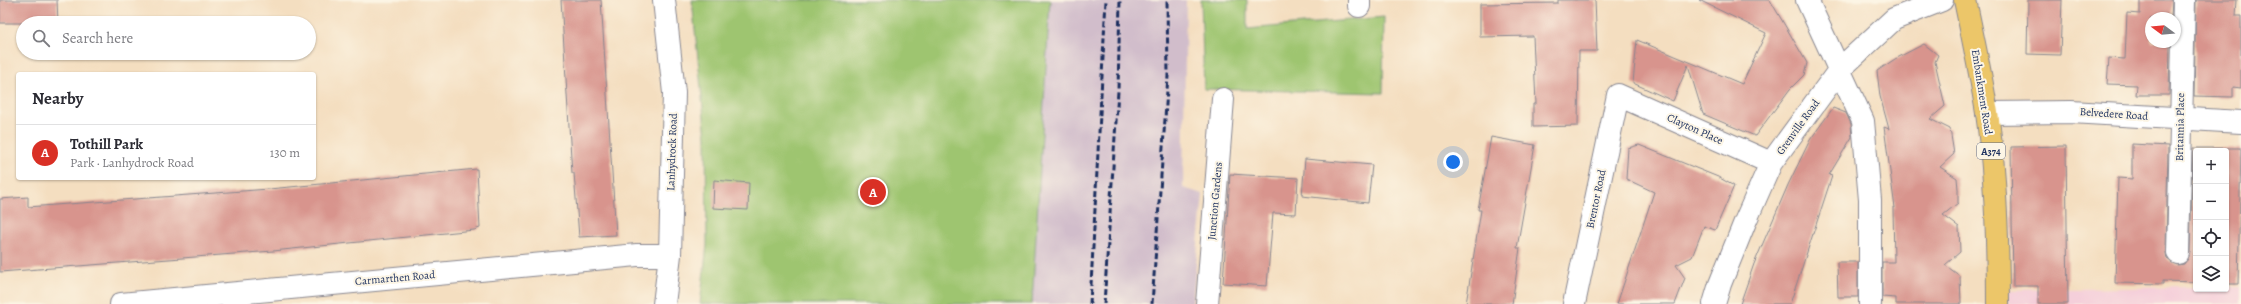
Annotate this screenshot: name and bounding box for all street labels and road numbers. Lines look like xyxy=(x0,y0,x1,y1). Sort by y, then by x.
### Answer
street label: Embankment Road xyxy=(1968,48,1996,136)
street label: Britannia Place xyxy=(2172,93,2188,161)
street label: Grenville Road xyxy=(1773,96,1823,158)
street label: Belvedere Road xyxy=(2079,104,2149,124)
street label: Clayton Place xyxy=(1665,110,1726,148)
street label: Lanhydrock Road xyxy=(663,113,681,191)
road number: A374 xyxy=(1977,143,2005,159)
street label: Junction Gardens xyxy=(1204,161,1226,241)
street label: Brentor Road xyxy=(1582,168,1610,230)
street label: Carmarthen Road xyxy=(354,267,436,289)

